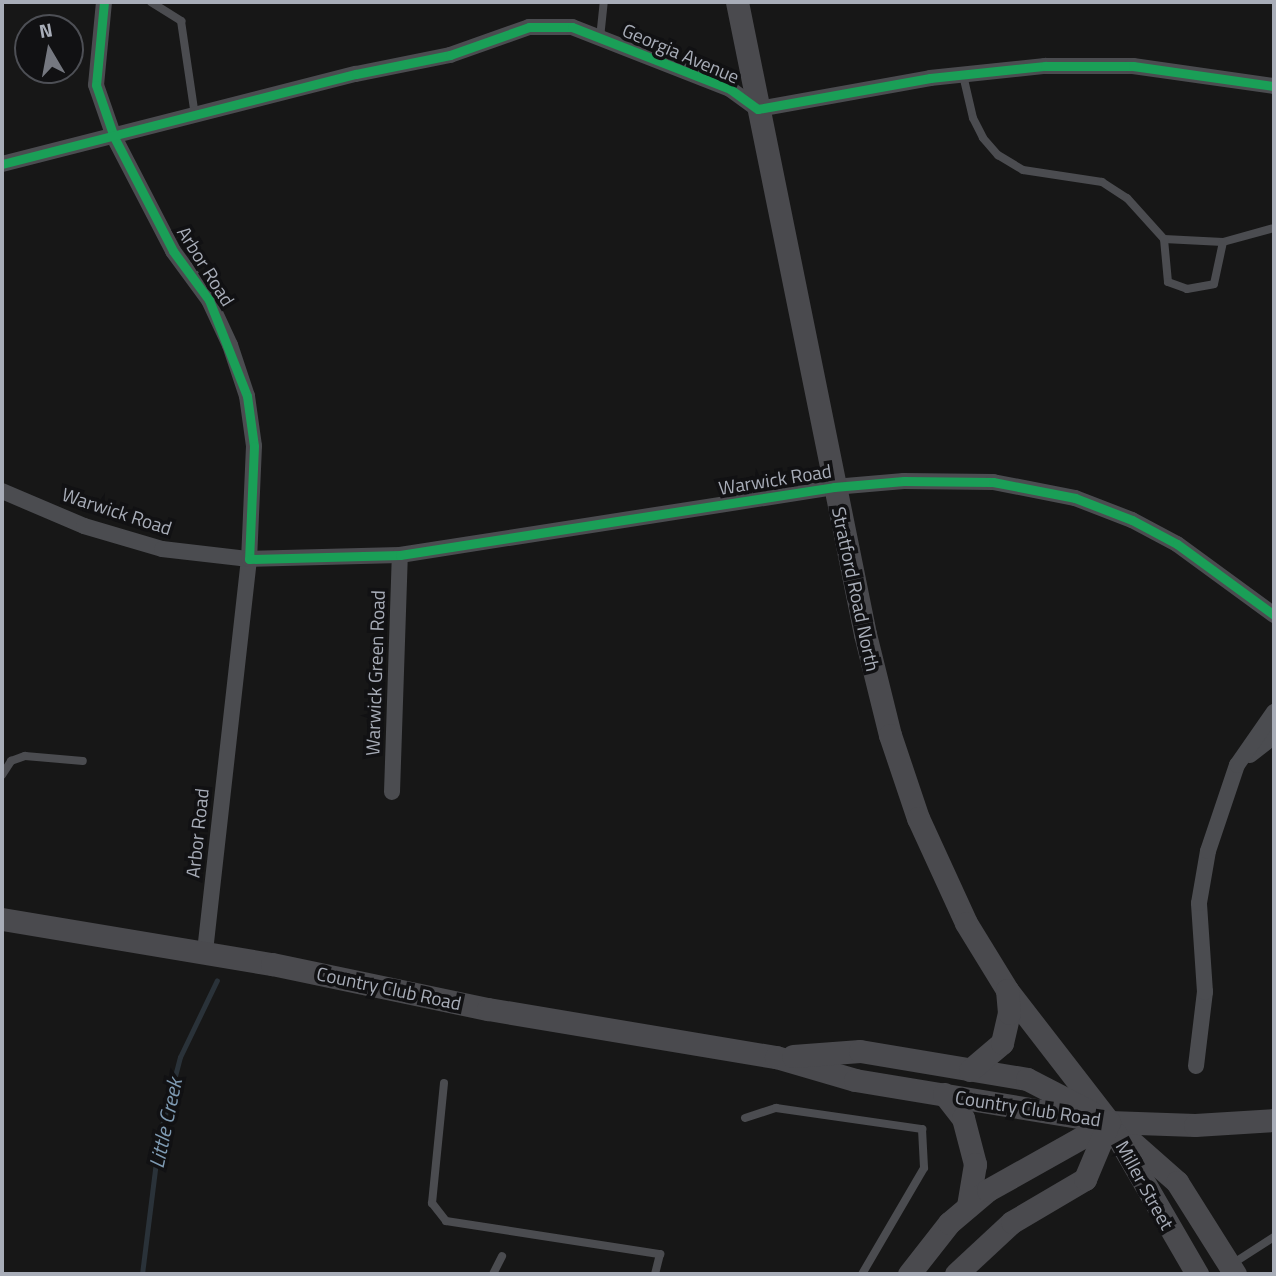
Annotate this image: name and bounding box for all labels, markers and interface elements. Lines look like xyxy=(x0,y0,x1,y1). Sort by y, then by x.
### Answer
north arrow xyxy=(14,14,84,84)
text: N xyxy=(37,14,55,45)
street label: Georgia Avenue xyxy=(619,18,743,88)
street label: Arbor Road xyxy=(173,222,239,310)
street label: Warwick Road xyxy=(717,459,833,499)
street label: Warwick Road xyxy=(59,483,175,539)
street label: Stratford Road North xyxy=(827,505,885,673)
street label: Warwick Green Road xyxy=(361,590,389,756)
street label: Arbor Road xyxy=(181,787,213,879)
street label: Country Club Road xyxy=(315,962,463,1014)
water label: Little Creek xyxy=(143,1076,187,1170)
street label: Country Club Road xyxy=(954,1085,1102,1131)
street label: Miller Street xyxy=(1111,1137,1179,1233)

